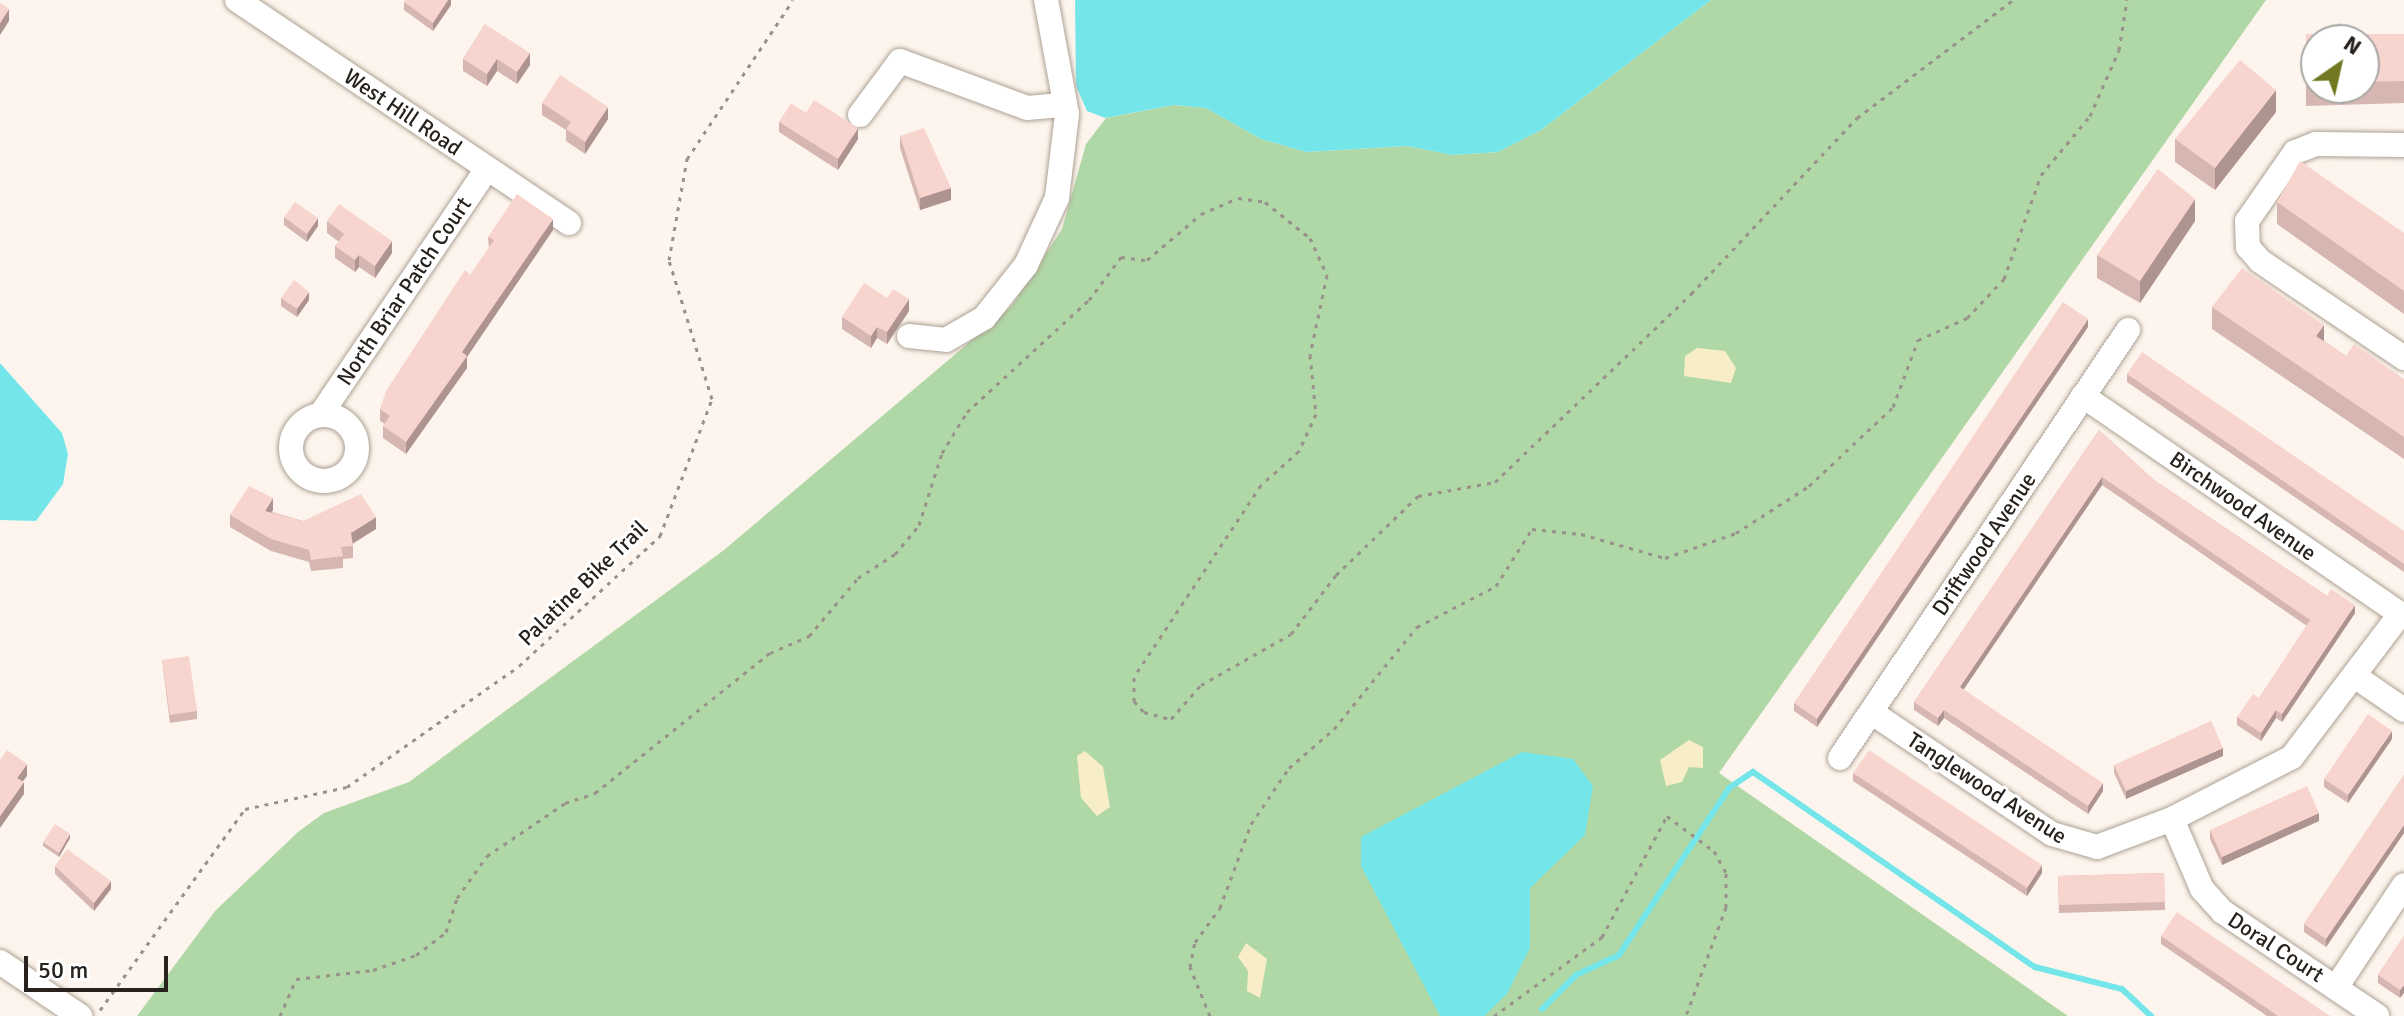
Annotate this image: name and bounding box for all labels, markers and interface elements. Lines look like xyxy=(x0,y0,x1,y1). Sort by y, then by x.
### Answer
north arrow xyxy=(2300,24,2380,104)
text: N xyxy=(2339,30,2366,61)
street label: West Hill Road xyxy=(339,63,467,161)
street label: North Briar Patch Court xyxy=(331,192,477,390)
street label: Birchwood Avenue xyxy=(2165,446,2321,566)
street label: Driftwood Avenue xyxy=(1926,467,2042,621)
street label: Palatine Bike Trail xyxy=(513,515,653,651)
street label: Tanglewood Avenue xyxy=(1902,727,2072,849)
street label: Doral Court xyxy=(2223,906,2329,988)
scale bar xyxy=(28,940,172,990)
text: 50 m xyxy=(38,955,88,985)

